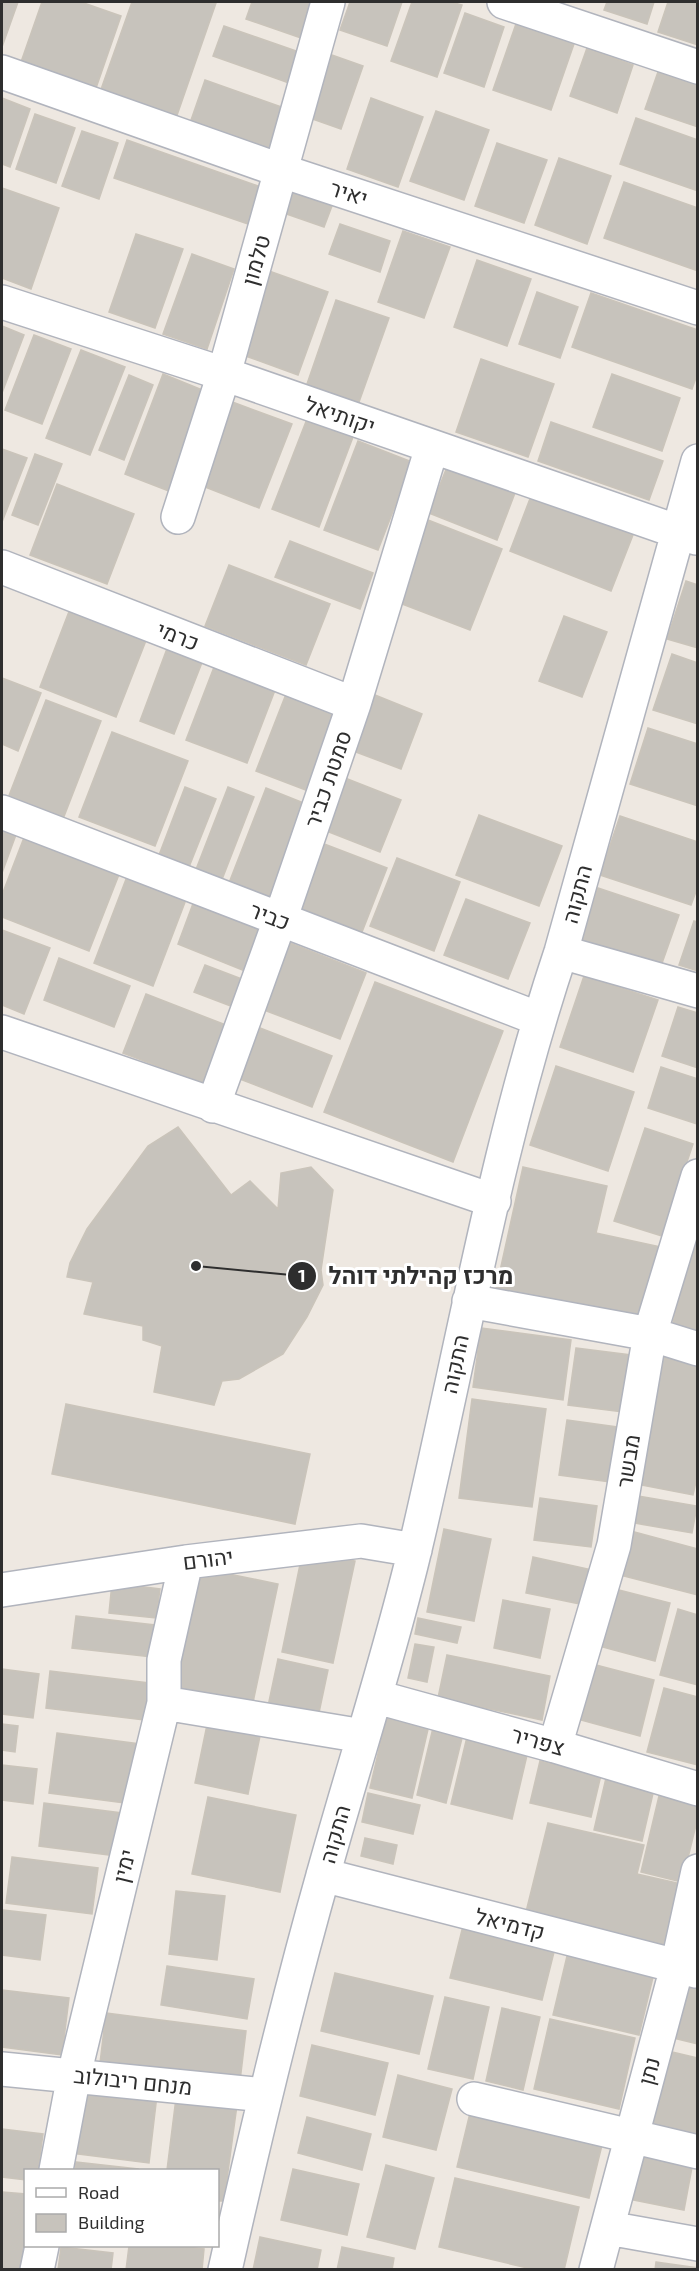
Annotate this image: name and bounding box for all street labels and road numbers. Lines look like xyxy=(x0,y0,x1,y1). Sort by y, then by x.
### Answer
street label: יאיר xyxy=(327,174,371,210)
street label: טלמון xyxy=(235,231,275,288)
street label: יקותיאל xyxy=(302,390,379,438)
street label: כרמי xyxy=(154,615,203,655)
street label: סמטת כביר xyxy=(298,727,356,831)
street label: התקוה xyxy=(556,862,596,926)
street label: כביר xyxy=(247,896,294,935)
street label: התקוה xyxy=(435,1332,473,1396)
street label: מבשר xyxy=(610,1432,644,1489)
street label: יהורם xyxy=(181,1542,235,1574)
street label: צפריר xyxy=(509,1720,568,1760)
street label: התקוה xyxy=(313,1801,355,1866)
street label: ימין xyxy=(106,1846,140,1885)
street label: קדמיאל xyxy=(473,1902,548,1944)
street label: נתן xyxy=(632,2054,664,2088)
street label: מנחם ריבולוב xyxy=(73,2061,194,2099)

